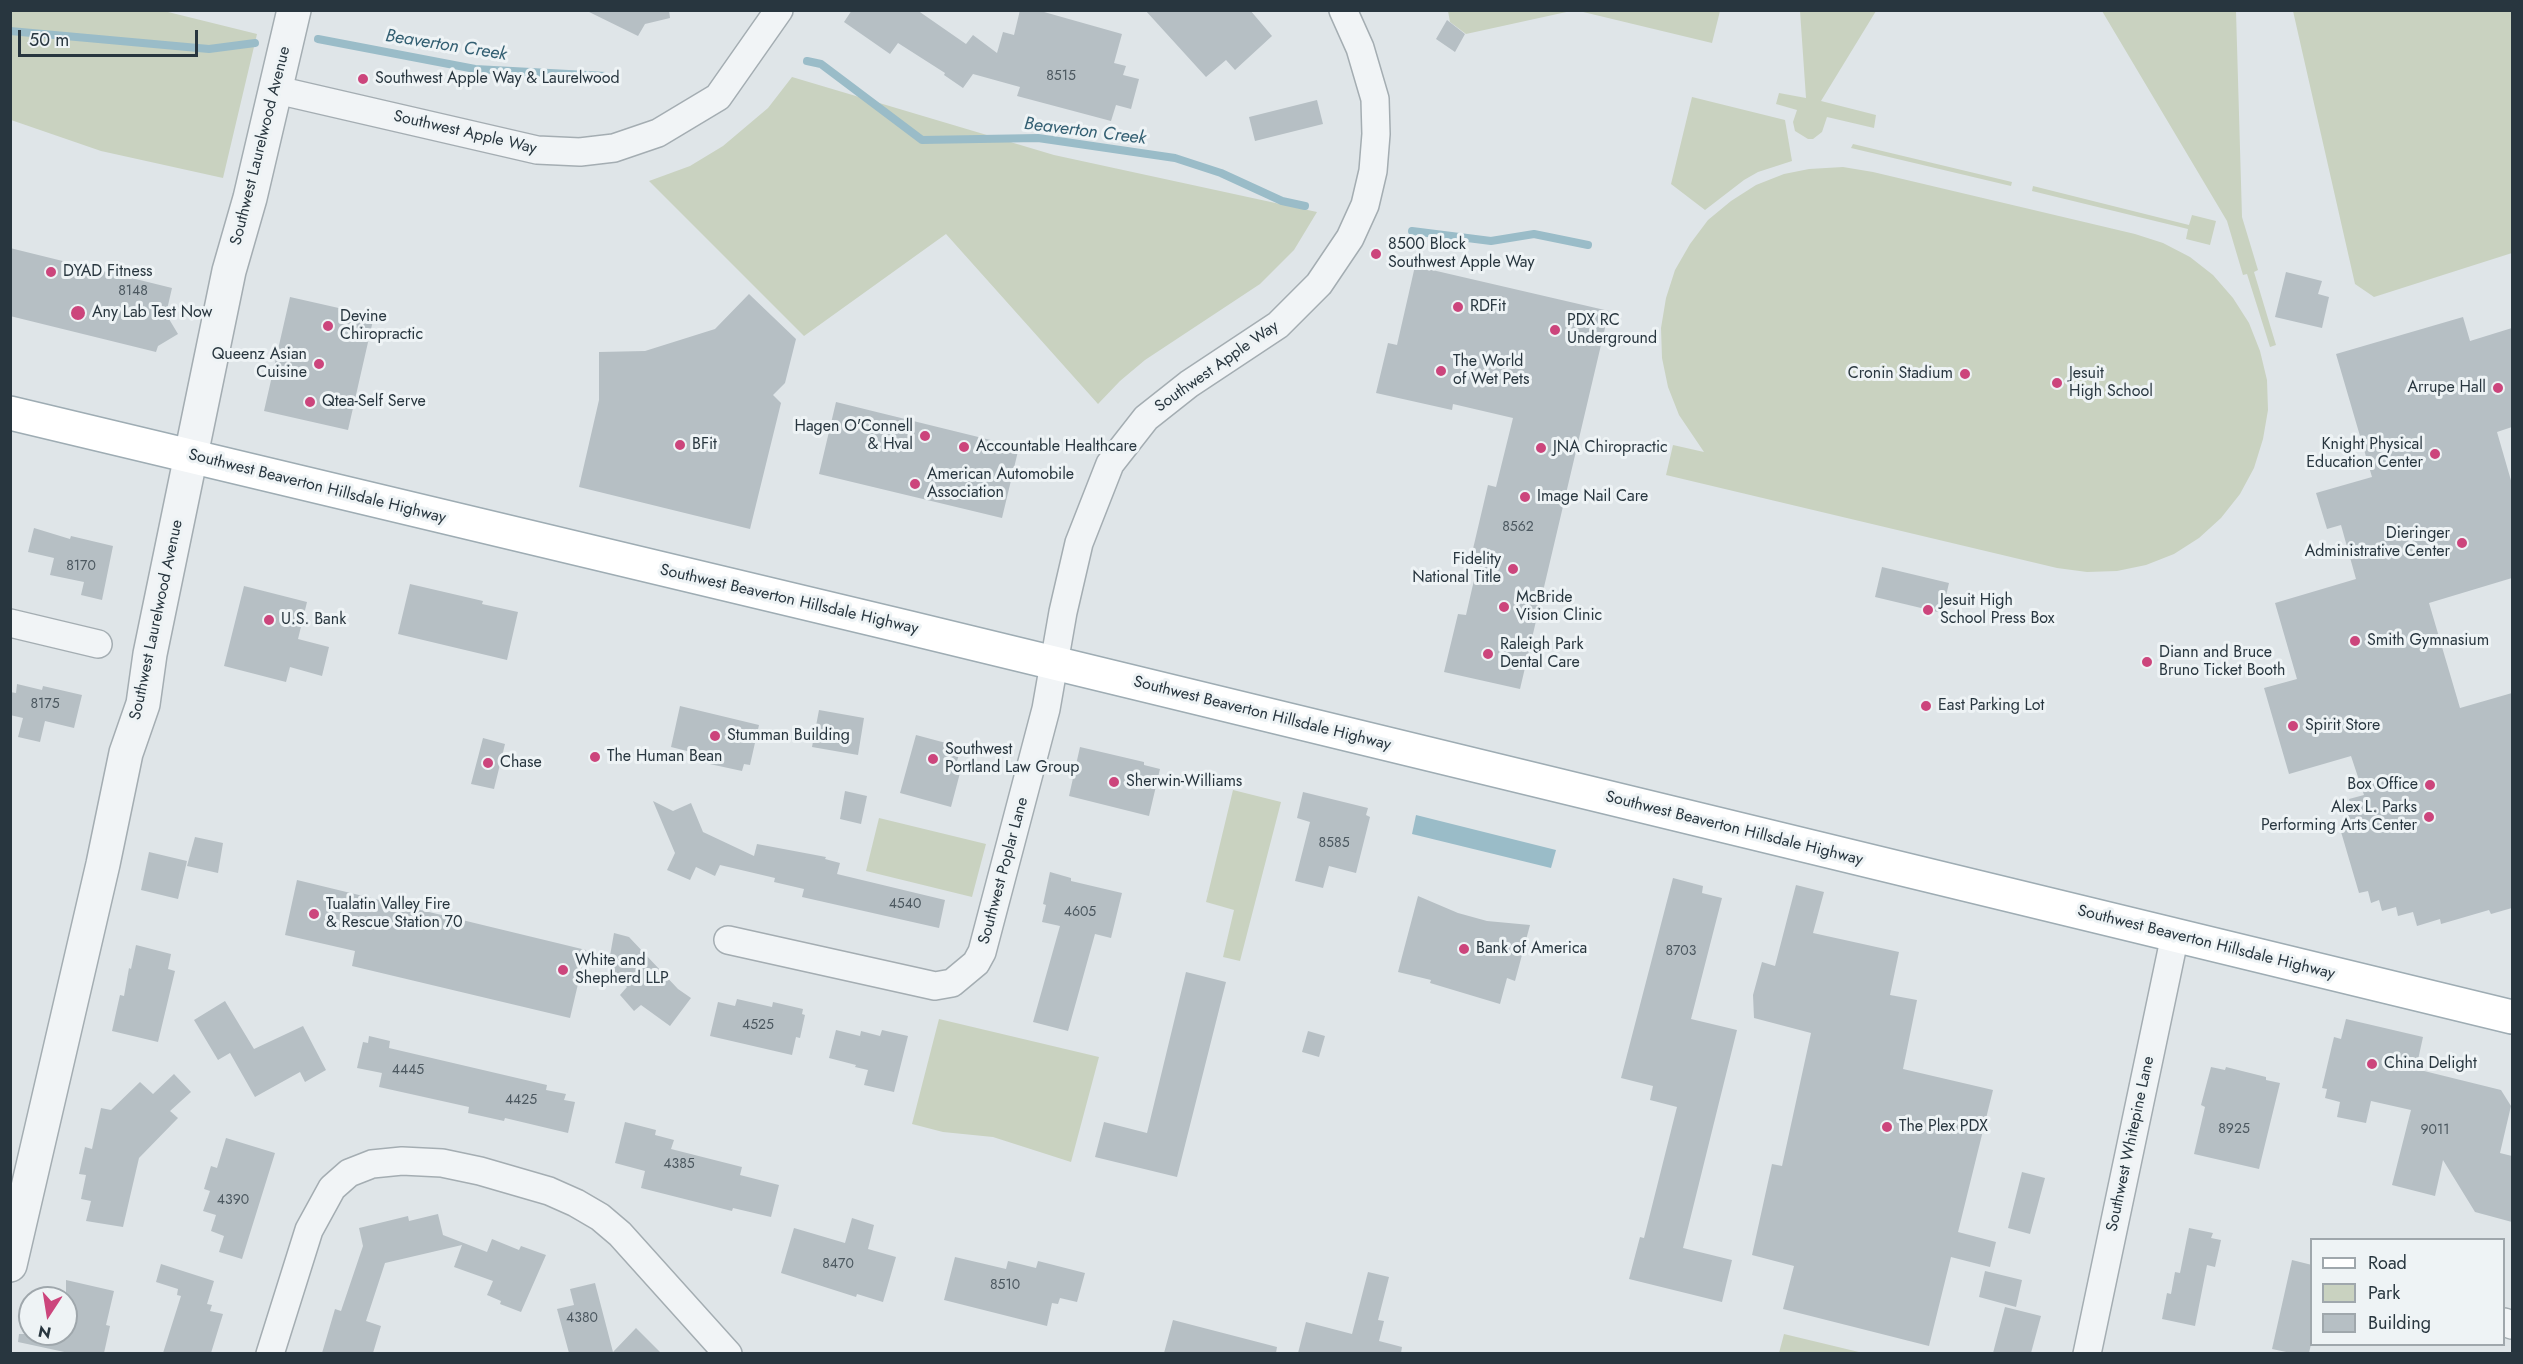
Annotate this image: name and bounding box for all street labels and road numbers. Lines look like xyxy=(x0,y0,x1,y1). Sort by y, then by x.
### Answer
street label: Southwest Laurelwood Avenue xyxy=(227,45,295,247)
street label: Southwest Apple Way xyxy=(391,107,539,159)
street label: Southwest Apple Way xyxy=(1152,317,1282,417)
street label: Southwest Beaverton Hillsdale Highway xyxy=(186,446,448,528)
street label: Southwest Laurelwood Avenue xyxy=(126,518,188,722)
street label: Southwest Beaverton Hillsdale Highway xyxy=(658,561,920,639)
street label: Southwest Beaverton Hillsdale Highway xyxy=(1131,673,1393,755)
street label: Southwest Beaverton Hillsdale Highway xyxy=(1603,788,1865,870)
street label: Southwest Poplar Lane xyxy=(975,795,1033,947)
street label: Southwest Beaverton Hillsdale Highway xyxy=(2075,902,2337,984)
street label: Southwest Whitepine Lane xyxy=(2103,1055,2159,1233)

